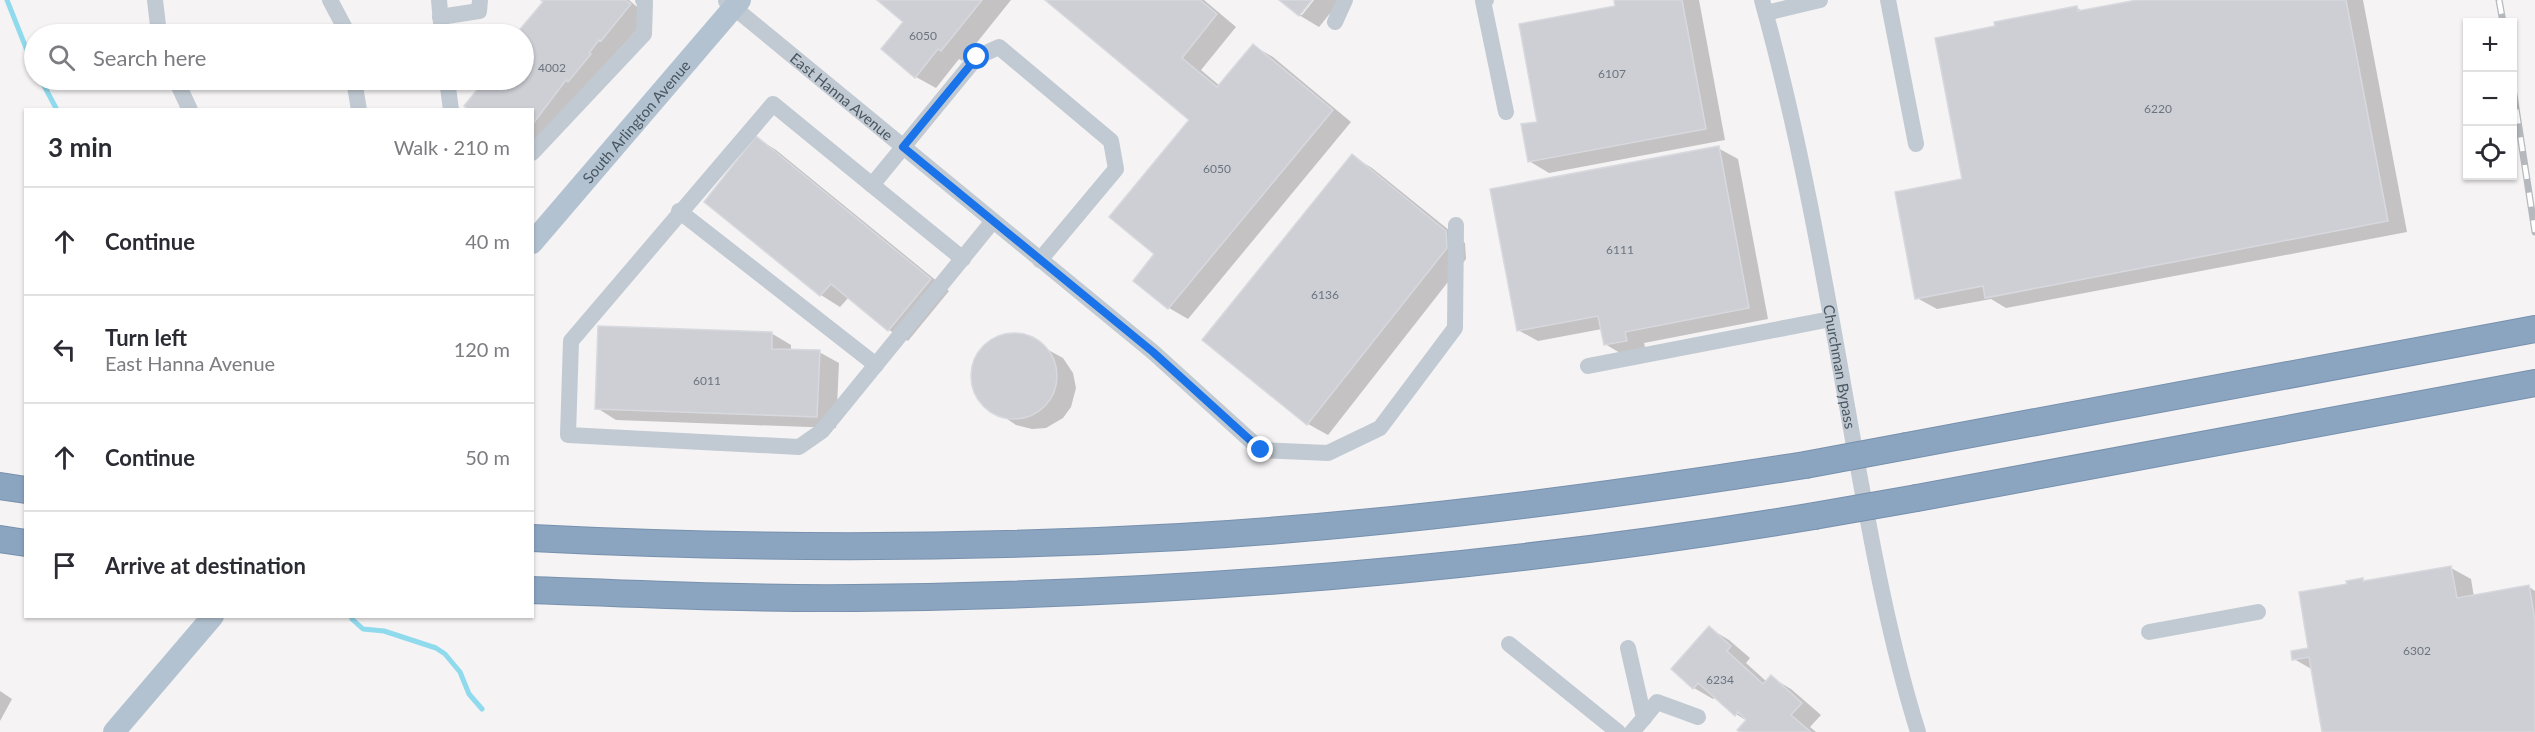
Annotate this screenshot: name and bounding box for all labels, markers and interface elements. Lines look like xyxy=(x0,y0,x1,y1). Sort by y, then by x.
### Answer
map controls xyxy=(2463,18,2517,180)
button: + xyxy=(2463,18,2517,72)
search box xyxy=(24,24,534,90)
house number: 6050 xyxy=(909,28,937,43)
icon: search xyxy=(45,41,78,74)
route start xyxy=(963,43,989,69)
text: Search here xyxy=(93,44,206,71)
street label: East Hanna Avenue xyxy=(787,49,897,144)
street label: South Arlington Avenue xyxy=(578,56,694,187)
house number: 4002 xyxy=(538,60,566,75)
house number: 6107 xyxy=(1598,66,1626,81)
button: − xyxy=(2463,72,2517,126)
house number: 6220 xyxy=(2144,101,2172,116)
button: locate xyxy=(2463,126,2517,180)
text: 3 min xyxy=(48,131,112,163)
text: Walk · 210 m xyxy=(394,135,510,159)
house number: 6050 xyxy=(1203,161,1231,176)
icon: ahead xyxy=(48,225,81,258)
text: Continue xyxy=(105,228,195,255)
text: 40 m xyxy=(465,229,510,253)
house number: 6111 xyxy=(1606,242,1634,257)
house number: 6136 xyxy=(1311,287,1339,302)
street label: Churchman Bypass xyxy=(1820,303,1860,430)
text: Turn left xyxy=(105,324,187,351)
icon: left xyxy=(48,333,81,366)
text: 120 m xyxy=(454,337,510,361)
text: East Hanna Avenue xyxy=(105,351,275,375)
house number: 6011 xyxy=(693,373,721,388)
route end xyxy=(1247,436,1273,462)
icon: ahead xyxy=(48,441,81,474)
text: Continue xyxy=(105,444,195,471)
text: 50 m xyxy=(465,445,510,469)
icon: arrive xyxy=(48,549,81,582)
text: Arrive at destination xyxy=(105,552,306,579)
house number: 6302 xyxy=(2403,643,2431,658)
house number: 6234 xyxy=(1706,672,1734,687)

